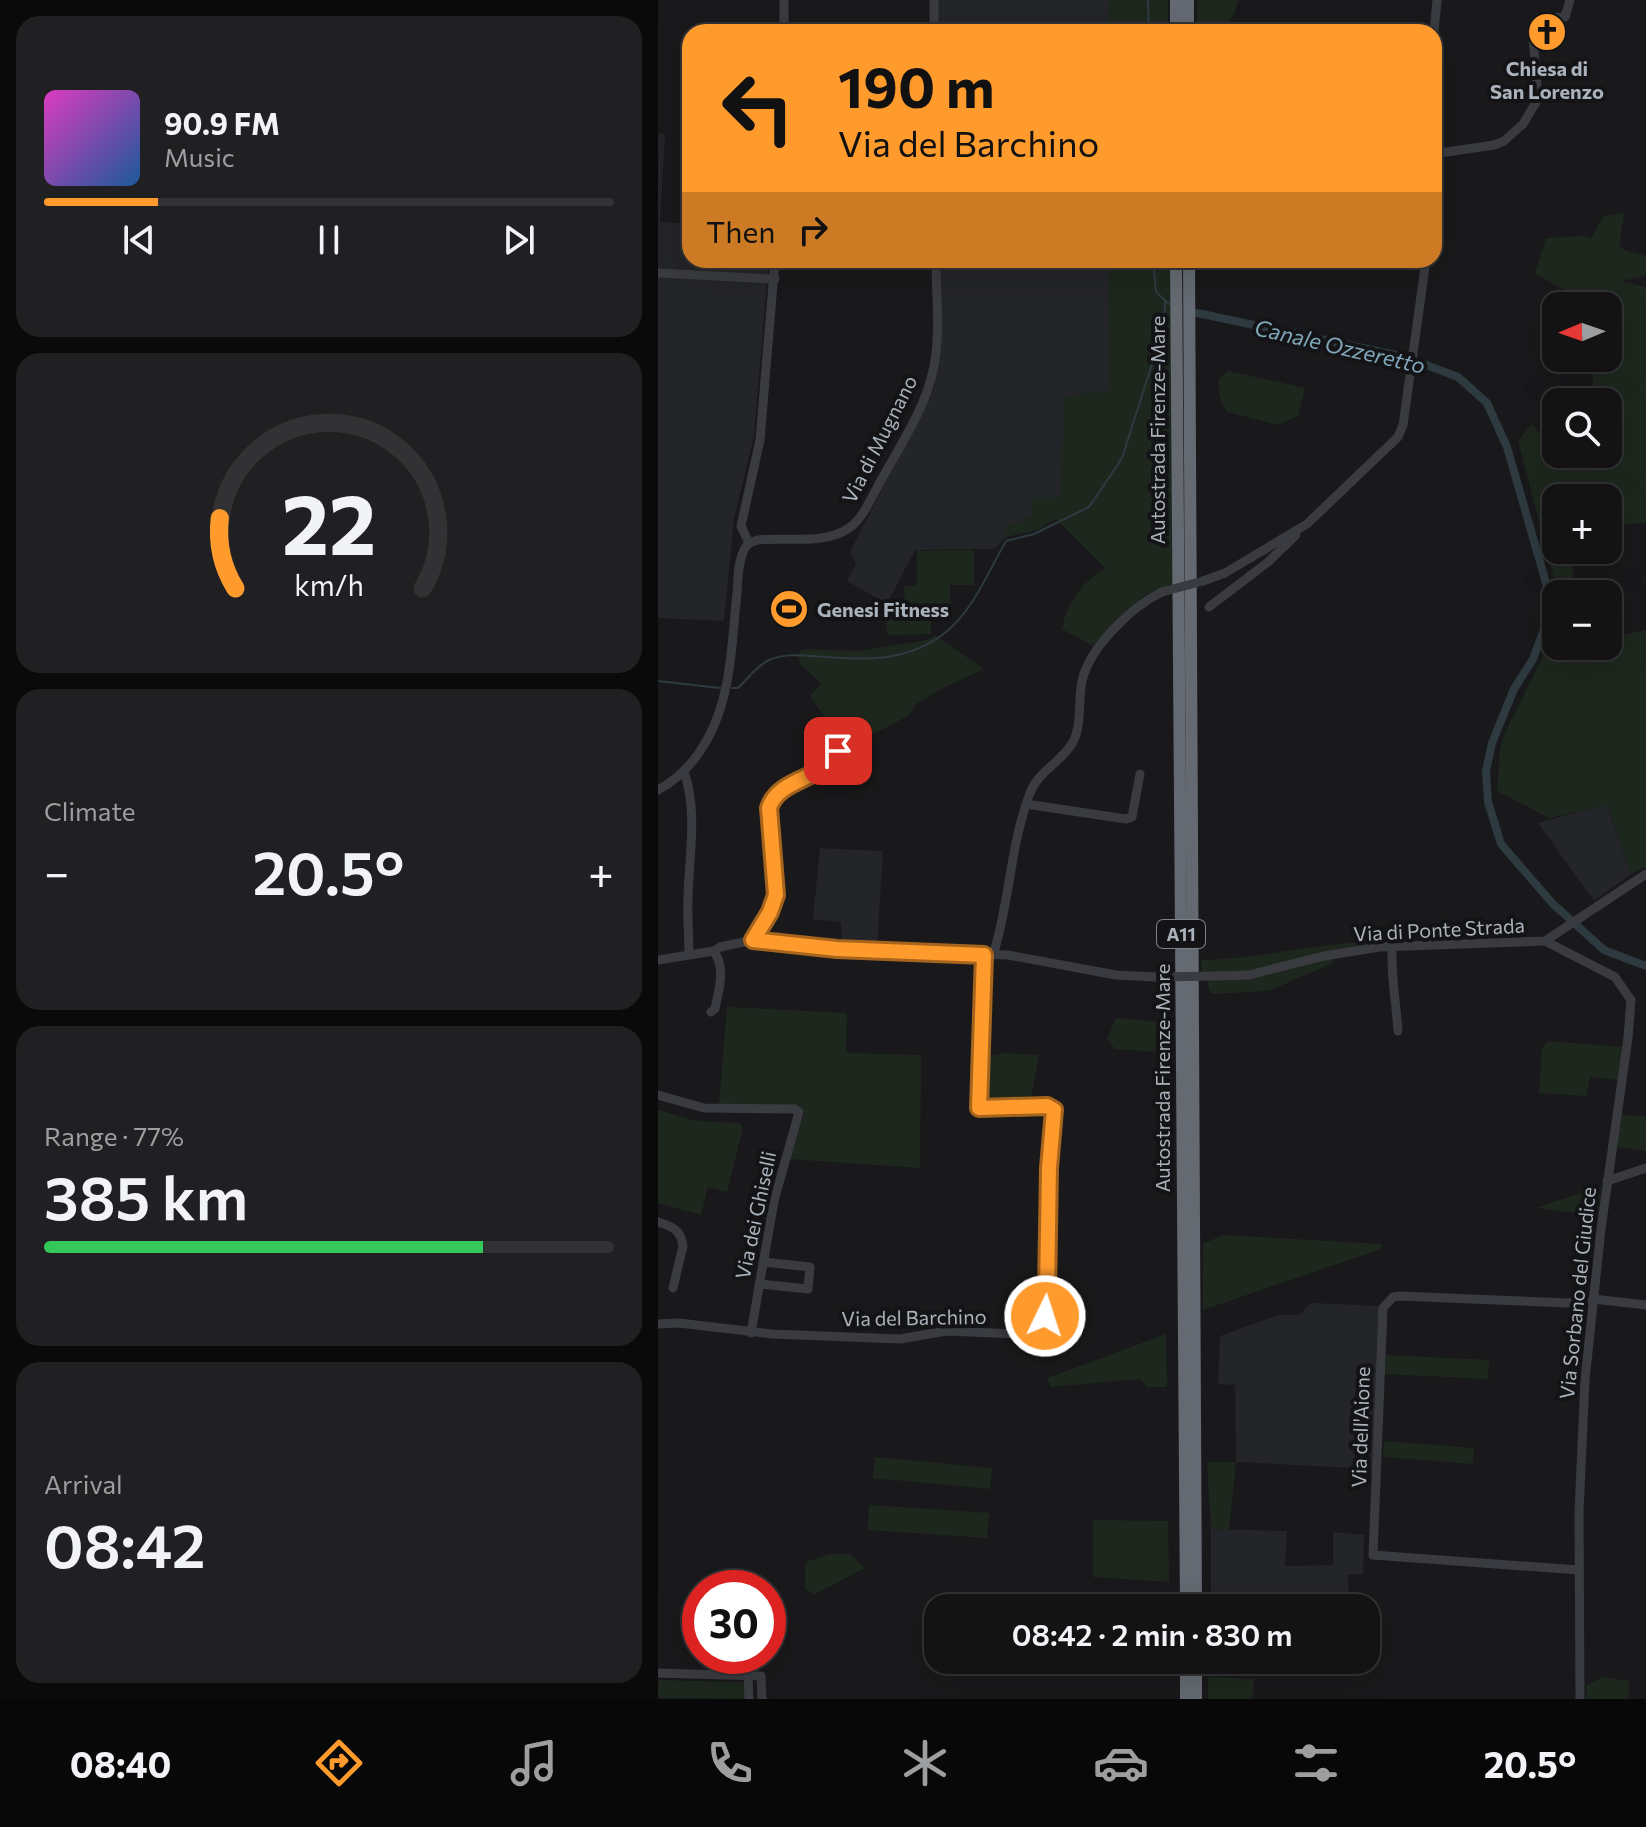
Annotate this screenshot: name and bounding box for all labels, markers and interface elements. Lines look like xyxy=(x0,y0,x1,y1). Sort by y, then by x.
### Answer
church icon: Chiesa di San Lorenzo xyxy=(1526,11,1568,53)
text: 190 m xyxy=(838,51,995,120)
icon: left xyxy=(706,56,810,160)
place label: Chiesa di San Lorenzo xyxy=(1490,56,1604,103)
text: 90.9 FM xyxy=(164,104,280,141)
text: Via del Barchino xyxy=(838,120,1099,164)
text: Music xyxy=(164,141,235,172)
icon: right xyxy=(791,208,835,252)
text: Then xyxy=(706,212,775,249)
icon: previous xyxy=(117,218,161,262)
icon: pause xyxy=(307,218,351,262)
icon: next xyxy=(497,218,541,262)
north arrow xyxy=(1542,292,1622,372)
map controls xyxy=(1542,292,1622,660)
water label: Canale Ozzeretto xyxy=(1252,313,1428,379)
street label: Autostrada Firenze-Mare xyxy=(1145,316,1169,544)
street label: Via di Mugnano xyxy=(837,371,921,507)
button: search xyxy=(1542,388,1622,468)
text: 22 xyxy=(282,469,376,571)
button: + xyxy=(1542,484,1622,564)
text: km/h xyxy=(294,567,364,602)
button: − xyxy=(1542,580,1622,660)
sports icon: Genesi Fitness xyxy=(768,588,810,630)
place label: Genesi Fitness xyxy=(817,597,949,621)
pin xyxy=(804,717,872,785)
icon: arrive xyxy=(816,729,860,773)
text: Climate xyxy=(44,795,136,826)
text: 20.5° xyxy=(253,834,405,907)
text: − xyxy=(44,844,69,898)
text: + xyxy=(588,844,614,898)
street label: Via di Ponte Strada xyxy=(1353,913,1525,945)
road number: A11 xyxy=(1157,920,1205,948)
street label: Autostrada Firenze-Mare xyxy=(1150,964,1174,1192)
text: Range · 77% xyxy=(44,1120,184,1151)
street label: Via dei Ghiselli xyxy=(730,1149,780,1281)
text: 385 km xyxy=(44,1159,248,1232)
street label: Via Sorbano del Giudice xyxy=(1554,1186,1600,1400)
position arrow xyxy=(1003,1274,1087,1358)
street label: Via del Barchino xyxy=(841,1304,987,1330)
street label: Via dell'Aione xyxy=(1346,1366,1374,1488)
text: Arrival xyxy=(44,1468,123,1499)
text: 08:42 xyxy=(44,1507,206,1580)
speed limit sign: 30 xyxy=(682,1570,786,1674)
text: 08:42 · 2 min · 830 m xyxy=(1012,1615,1292,1652)
icon: directions xyxy=(311,1735,367,1791)
icon: music xyxy=(506,1735,562,1791)
icon: phone xyxy=(702,1735,758,1791)
icon: climate xyxy=(897,1735,953,1791)
icon: car xyxy=(1093,1735,1149,1791)
icon: filters xyxy=(1288,1735,1344,1791)
text: 08:40 xyxy=(70,1741,171,1785)
text: 20.5° xyxy=(1484,1741,1576,1785)

